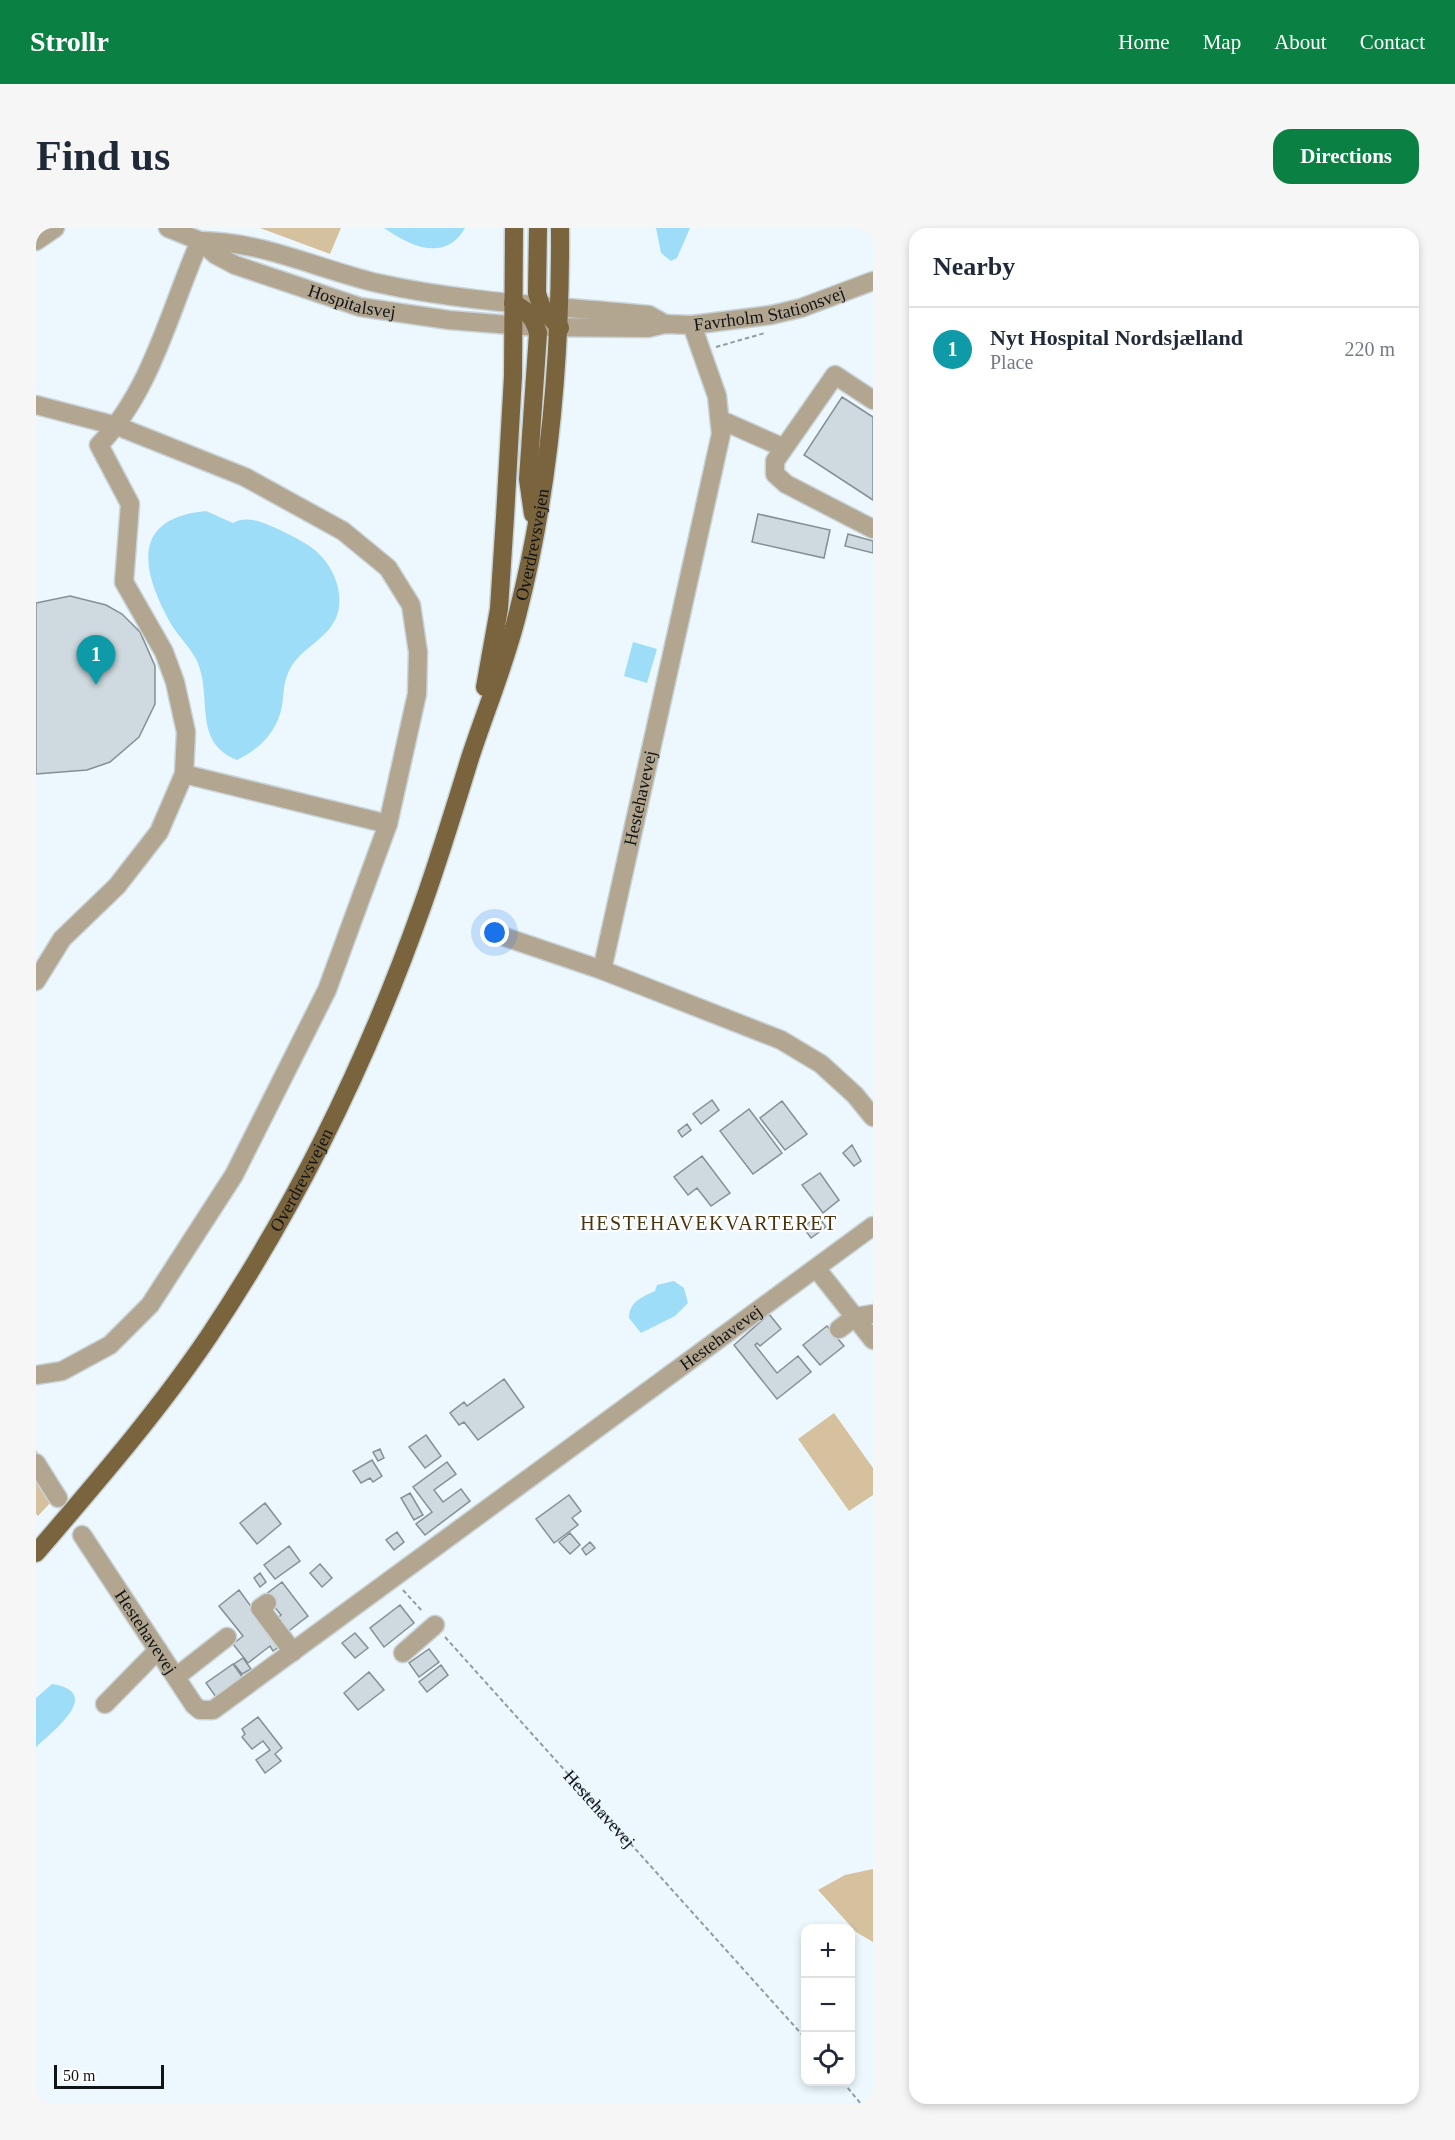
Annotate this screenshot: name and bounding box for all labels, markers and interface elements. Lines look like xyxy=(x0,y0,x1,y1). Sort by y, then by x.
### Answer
text: Strollr xyxy=(30,26,109,57)
text: Home xyxy=(1118,30,1170,54)
text: Map xyxy=(1203,30,1241,54)
text: About xyxy=(1274,30,1327,54)
text: Contact xyxy=(1360,30,1425,54)
button: Directions xyxy=(1273,129,1419,184)
text: Find us xyxy=(36,133,170,179)
text: Nearby xyxy=(933,252,1015,281)
street label: Hospitalsvej xyxy=(305,280,397,322)
street label: Favrholm Stationsvej xyxy=(693,282,848,335)
text: Nyt Hospital Nordsjælland xyxy=(990,325,1243,350)
text: 1 xyxy=(948,338,958,360)
text: 220 m xyxy=(1344,338,1395,360)
text: Place xyxy=(990,351,1033,373)
street label: Overdrevsvejen xyxy=(511,487,553,603)
pin: 1 xyxy=(76,636,116,685)
street label: Hestehavevej xyxy=(620,749,660,848)
your location xyxy=(480,918,509,947)
street label: Overdrevsvejen xyxy=(266,1125,337,1235)
district label: HESTEHAVEKVARTERET xyxy=(580,1212,838,1234)
street label: Hestehavevej xyxy=(676,1301,766,1374)
street label: Hestehavevej xyxy=(111,1586,181,1678)
street label: Hestehavevej xyxy=(559,1766,639,1852)
map controls xyxy=(801,1924,855,2086)
button: + xyxy=(801,1924,855,1978)
button: − xyxy=(801,1978,855,2032)
button: locate xyxy=(801,2032,855,2086)
scale bar xyxy=(54,2062,164,2090)
text: 50 m xyxy=(63,2067,95,2084)

